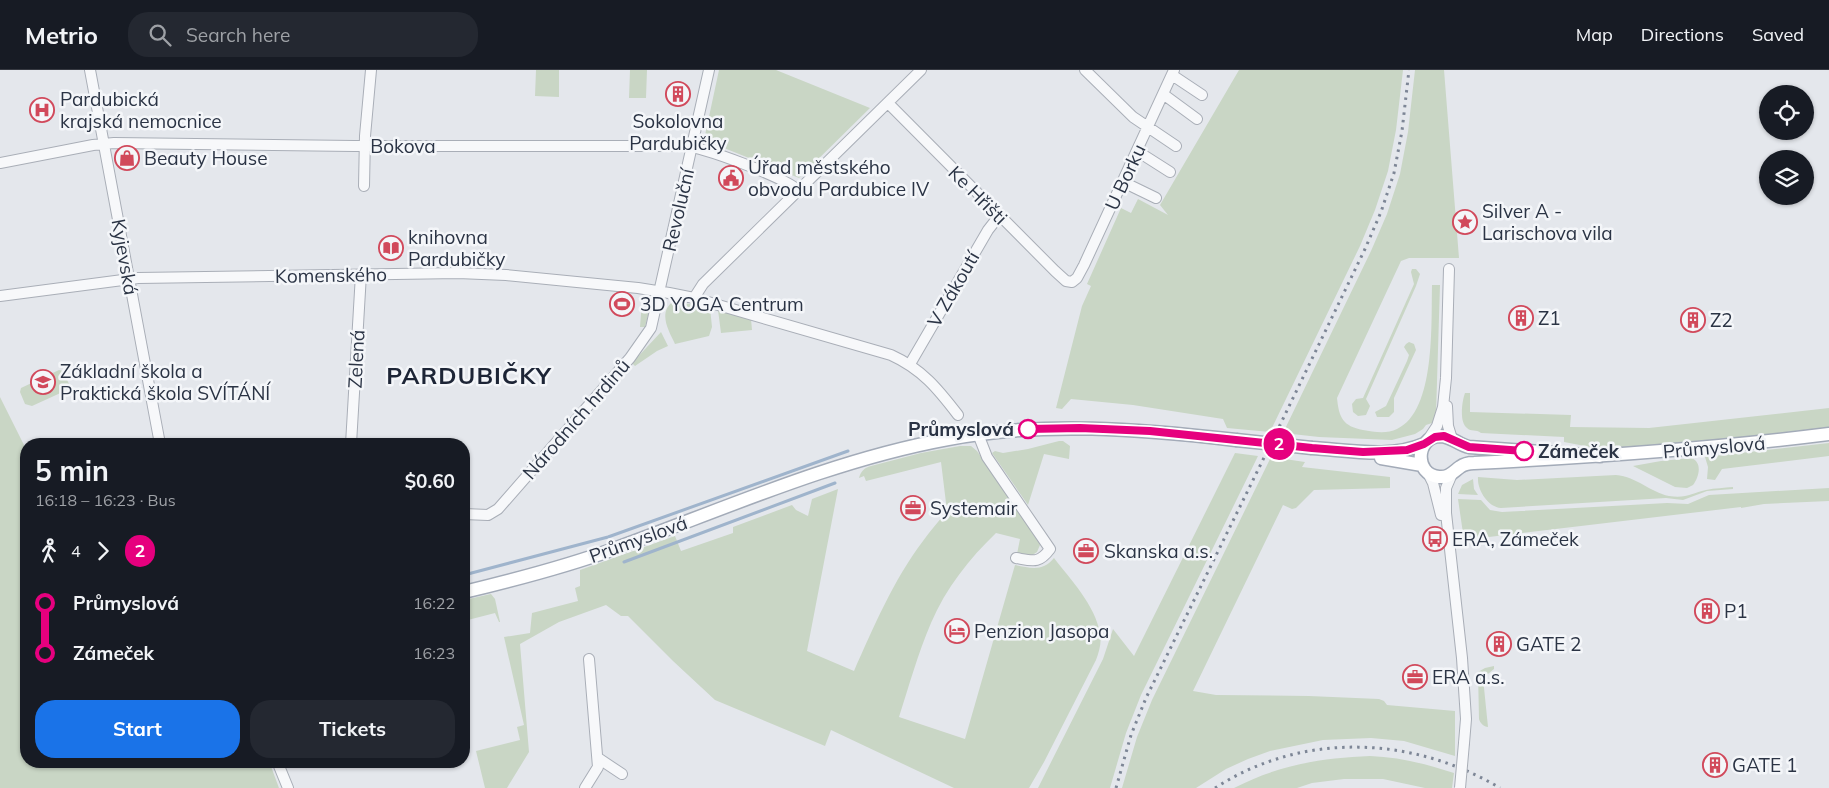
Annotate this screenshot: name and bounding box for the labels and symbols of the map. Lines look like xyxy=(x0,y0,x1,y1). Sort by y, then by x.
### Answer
building icon: Sokolovna Pardubičky xyxy=(665,81,691,107)
place label: Pardubická krajská nemocnice xyxy=(60,87,222,133)
hospital icon: Pardubická krajská nemocnice xyxy=(29,97,55,123)
place label: Sokolovna Pardubičky xyxy=(629,109,727,155)
street label: Bokova xyxy=(370,134,436,158)
street label: U Borku xyxy=(1099,140,1151,214)
shop icon: Beauty House xyxy=(114,145,140,171)
place label: Beauty House xyxy=(144,146,268,170)
place label: Úřad městského obvodu Pardubice IV xyxy=(748,155,930,201)
street label: Ke Hřišti xyxy=(943,160,1013,230)
street label: Revoluční xyxy=(657,165,700,254)
public building icon: Úřad městského obvodu Pardubice IV xyxy=(718,165,744,191)
place label: Silver A - Larischova vila xyxy=(1482,199,1613,245)
place icon: Silver A - Larischova vila xyxy=(1452,209,1478,235)
street label: Kyjevská xyxy=(107,217,143,297)
place label: knihovna Pardubičky xyxy=(408,225,505,271)
library icon: knihovna Pardubičky xyxy=(378,235,404,261)
street label: V Zákoutí xyxy=(922,246,985,331)
street label: Komenského xyxy=(275,262,387,288)
sports icon: 3D YOGA Centrum xyxy=(609,291,635,317)
place label: 3D YOGA Centrum xyxy=(640,292,804,316)
building icon: Z1 xyxy=(1508,305,1534,331)
place label: Z1 xyxy=(1538,306,1561,330)
building icon: Z2 xyxy=(1680,307,1706,333)
place label: Z2 xyxy=(1710,308,1733,332)
street label: Zelená xyxy=(342,329,370,389)
street label: Národních hrdinů xyxy=(517,354,635,484)
place label: Základní škola a Praktická škola SVÍTÁNÍ xyxy=(60,359,271,405)
district label: PARDUBIČKY xyxy=(386,360,552,390)
school or university icon: Základní škola a Praktická škola SVÍTÁNÍ xyxy=(30,369,56,395)
place label: Průmyslová xyxy=(908,417,1014,441)
marker: Průmyslová xyxy=(1018,419,1038,439)
line badge: 2 xyxy=(1263,428,1295,460)
street label: Průmyslová xyxy=(1662,431,1766,463)
place label: Zámeček xyxy=(1538,439,1620,463)
marker: Zámeček xyxy=(1514,441,1534,461)
office icon: Systemair xyxy=(900,495,926,521)
place label: Systemair xyxy=(930,496,1017,520)
street label: Průmyslová xyxy=(586,510,690,568)
bus stop icon: ERA, Zámeček xyxy=(1422,526,1448,552)
place label: ERA, Zámeček xyxy=(1452,527,1579,551)
office icon: Skanska a.s. xyxy=(1073,538,1099,564)
place label: Skanska a.s. xyxy=(1104,539,1213,563)
building icon: P1 xyxy=(1694,598,1720,624)
place label: P1 xyxy=(1724,599,1748,623)
hotel icon: Penzion Jasopa xyxy=(944,618,970,644)
place label: Penzion Jasopa xyxy=(974,619,1109,643)
building icon: GATE 2 xyxy=(1486,631,1512,657)
place label: GATE 2 xyxy=(1516,632,1581,656)
office icon: ERA a.s. xyxy=(1402,664,1428,690)
place label: ERA a.s. xyxy=(1432,665,1505,689)
building icon: GATE 1 xyxy=(1702,752,1728,778)
place label: GATE 1 xyxy=(1732,753,1797,777)

